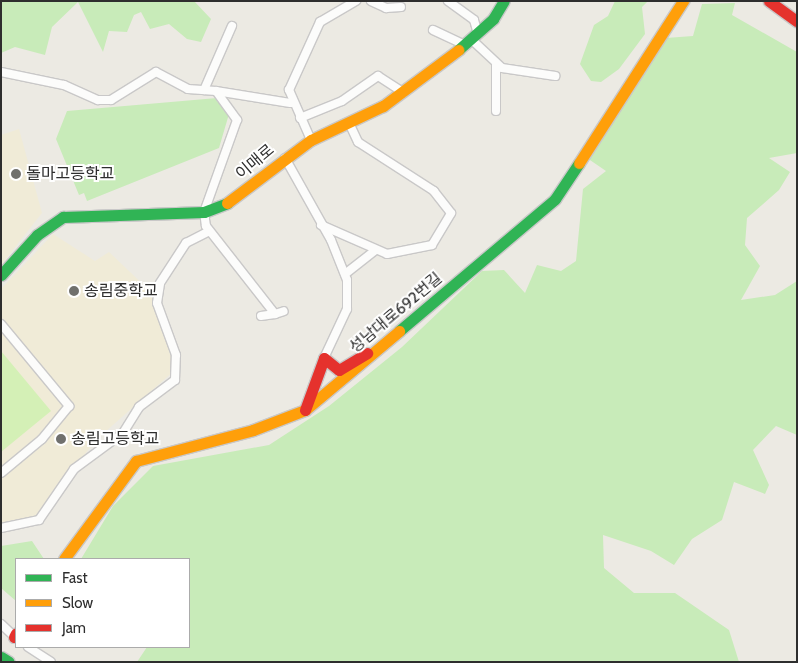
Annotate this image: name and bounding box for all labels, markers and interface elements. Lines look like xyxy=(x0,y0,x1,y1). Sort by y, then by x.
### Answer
street label: 이매로 xyxy=(232,140,278,184)
place label: 돌마고등학교 xyxy=(26,164,114,184)
marker: 돌마고등학교 xyxy=(10,168,22,180)
street label: 성남대로692번길 xyxy=(346,269,446,357)
place label: 송림중학교 xyxy=(84,281,158,301)
marker: 송림중학교 xyxy=(68,285,80,297)
place label: 송림고등학교 xyxy=(71,429,159,449)
marker: 송림고등학교 xyxy=(55,433,67,445)
legend xyxy=(15,558,190,648)
text: Fast xyxy=(62,569,87,587)
text: Slow xyxy=(62,594,93,612)
text: Jam xyxy=(62,619,86,637)

